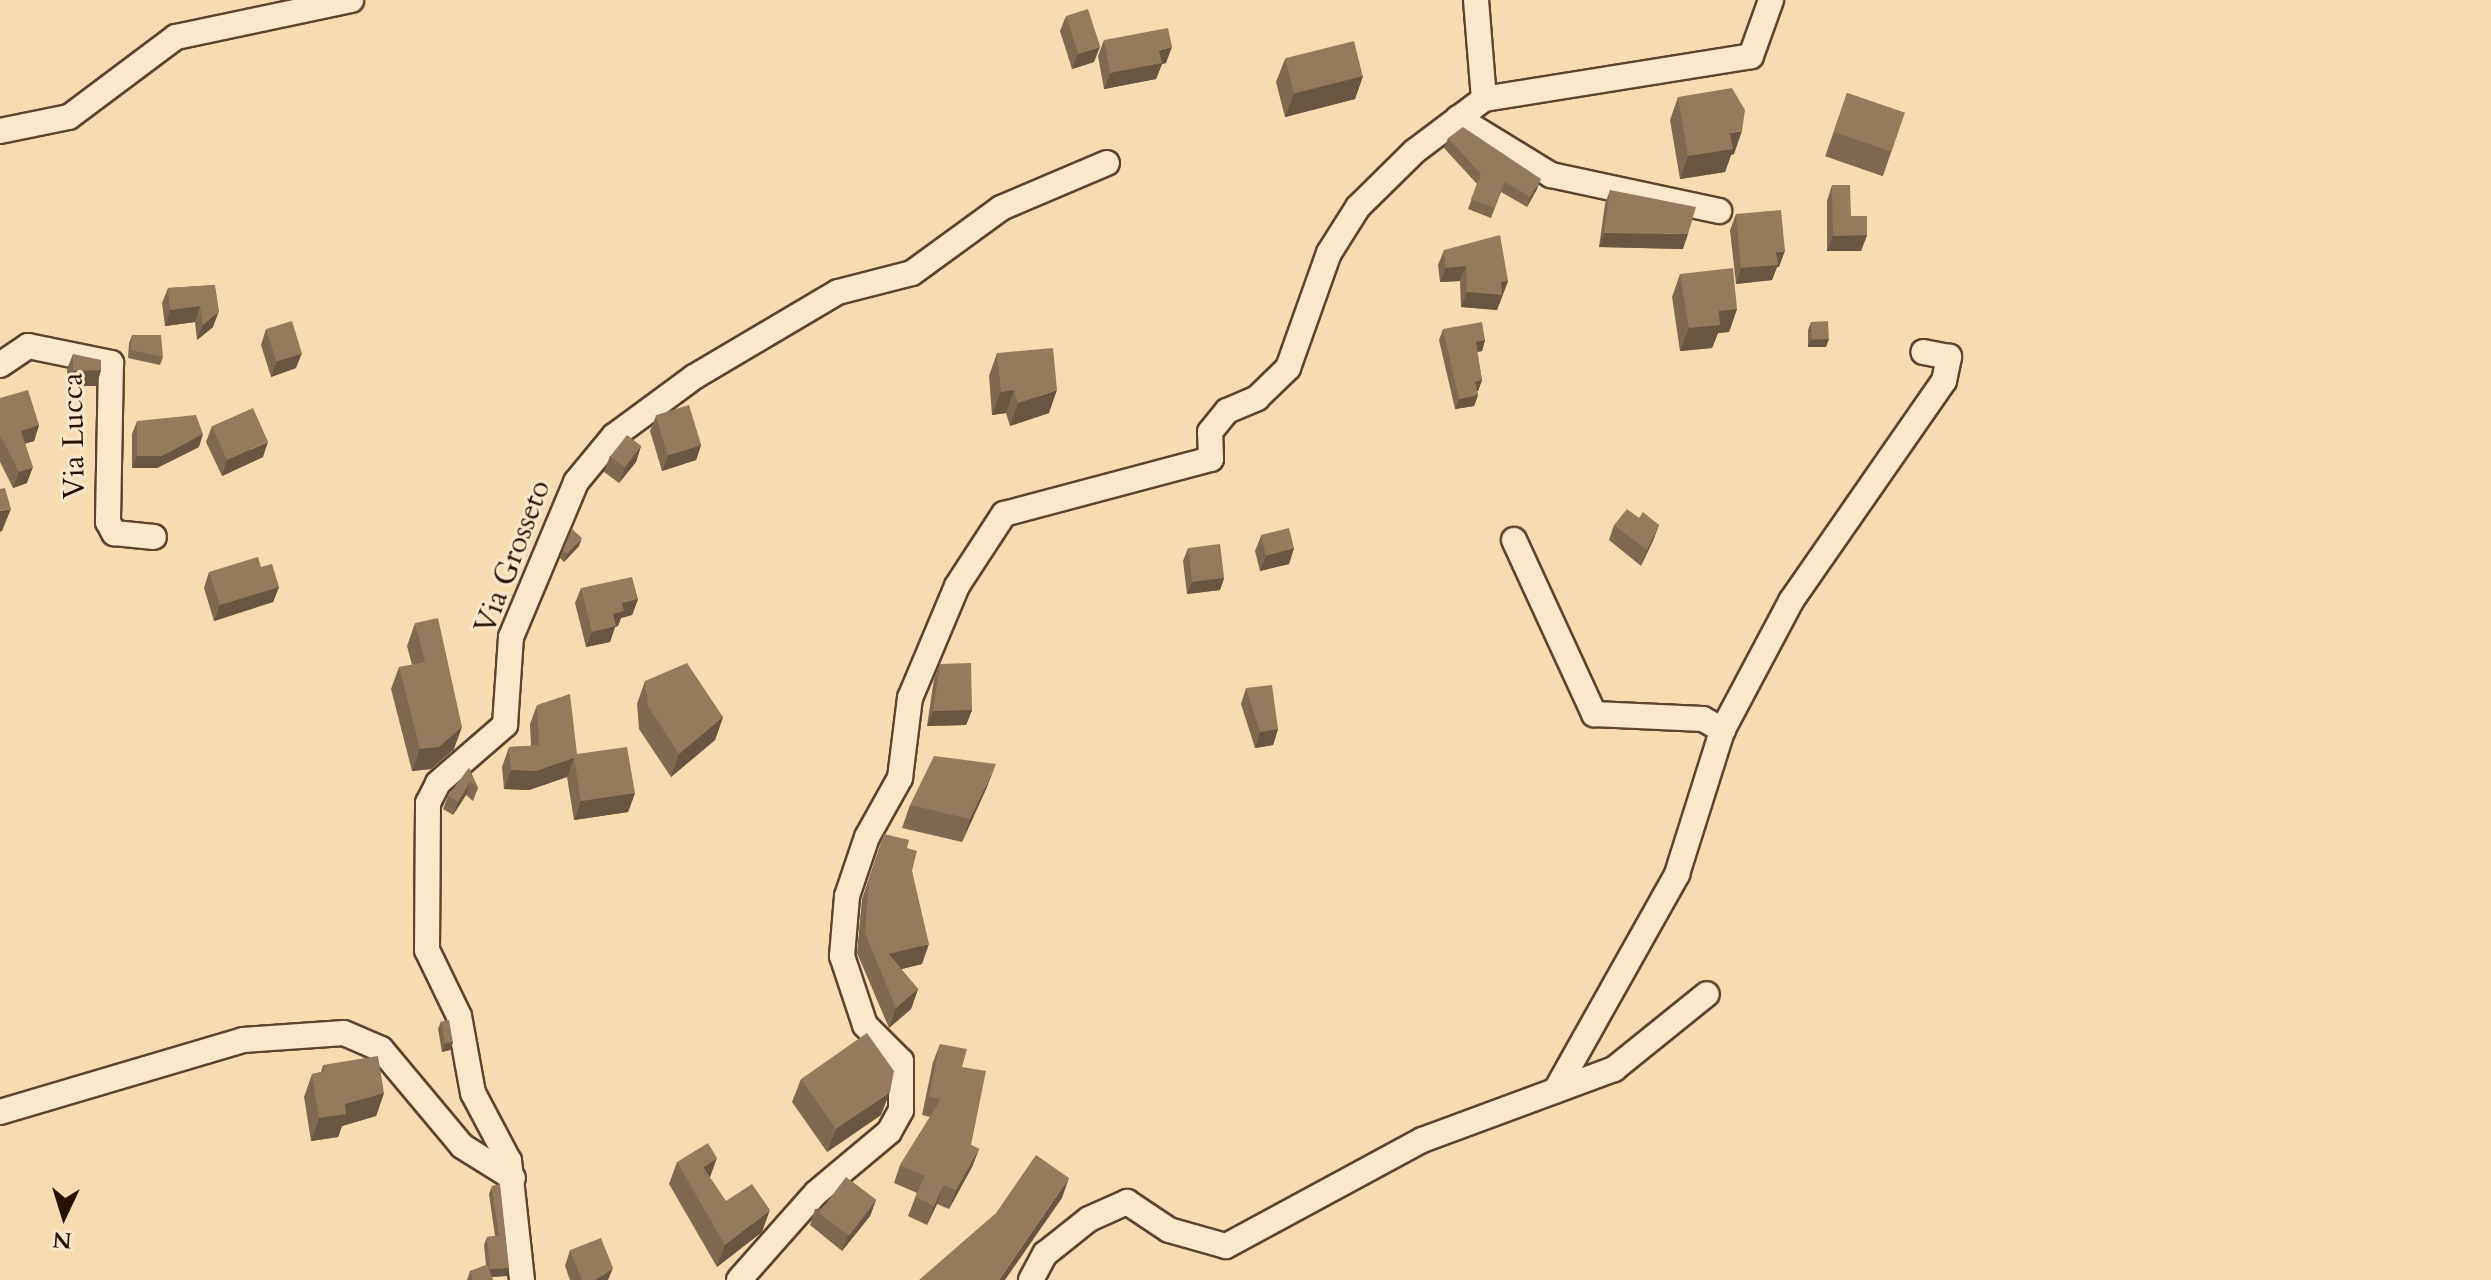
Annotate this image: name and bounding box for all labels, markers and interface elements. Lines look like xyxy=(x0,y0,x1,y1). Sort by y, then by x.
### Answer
street label: Via Lucca xyxy=(55,372,93,500)
street label: Via Grosseto xyxy=(467,475,559,639)
north arrow xyxy=(24,1176,104,1256)
text: N xyxy=(52,1224,73,1256)

